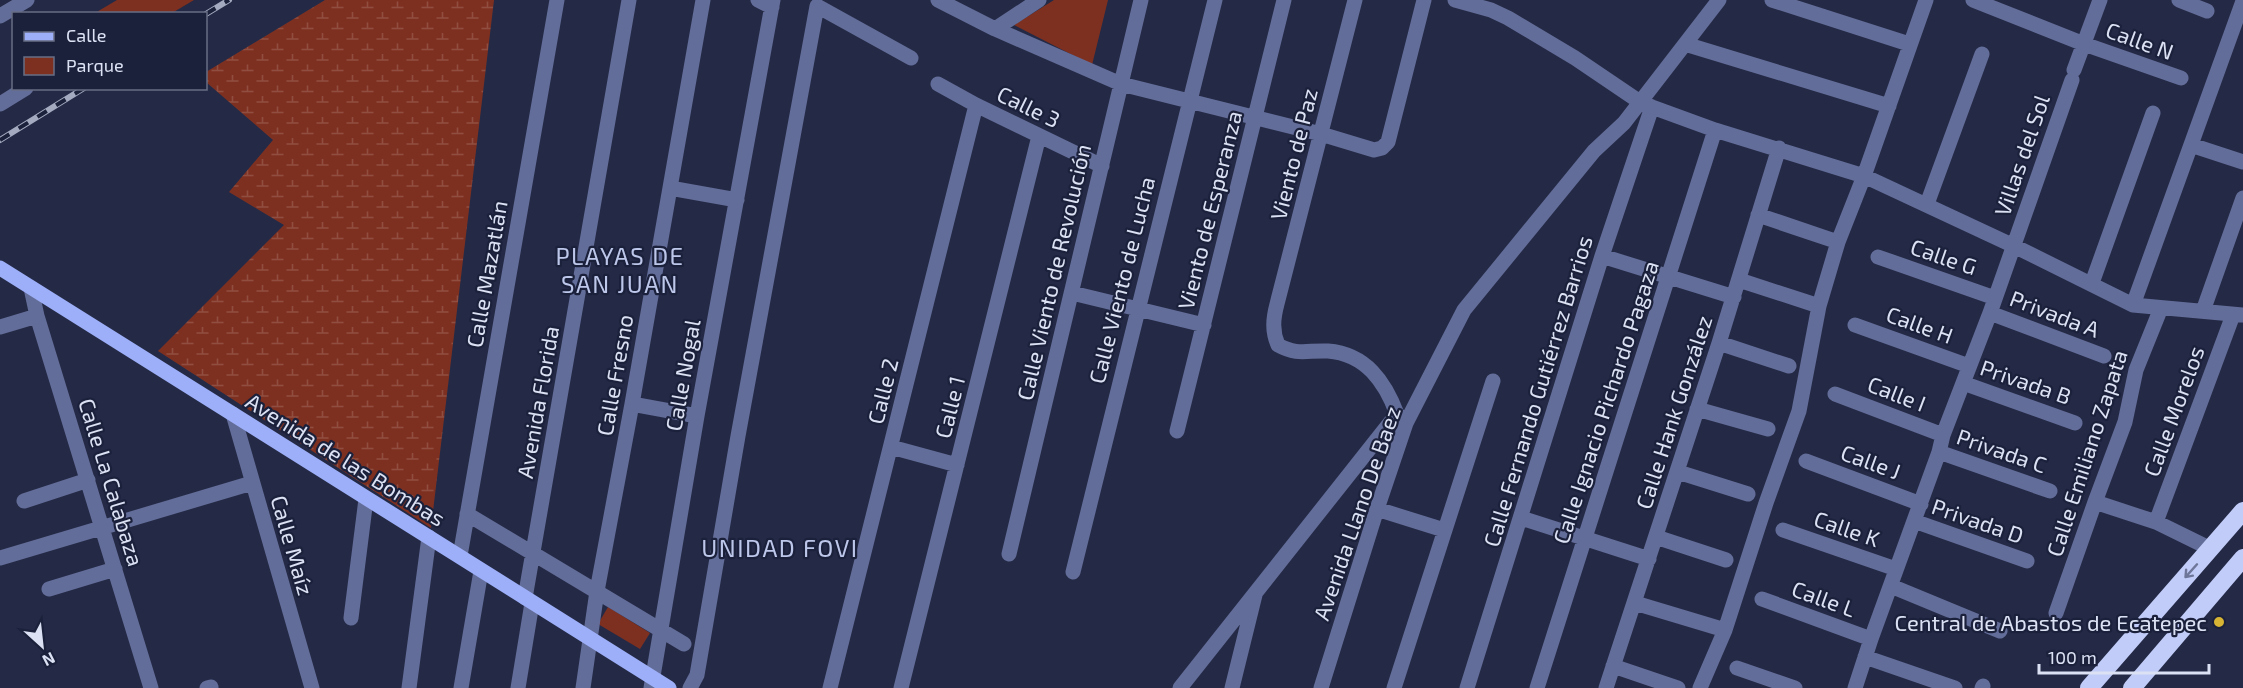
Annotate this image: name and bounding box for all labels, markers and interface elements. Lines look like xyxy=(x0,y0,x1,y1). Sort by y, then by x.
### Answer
legend xyxy=(12,12,207,90)
street label: Calle N xyxy=(2103,16,2177,64)
text: Calle xyxy=(66,24,107,46)
text: Parque xyxy=(66,54,124,76)
street label: Calle 3 xyxy=(993,80,1065,132)
street label: Viento de Paz xyxy=(1264,85,1322,223)
street label: Villas del Sol xyxy=(1988,90,2054,219)
street label: Viento de Esperanza xyxy=(1172,108,1246,312)
street label: Calle Viento de Revolución xyxy=(1011,141,1095,403)
street label: Calle Viento de Lucha xyxy=(1083,174,1159,386)
street label: Calle Mazatlán xyxy=(460,198,512,350)
street label: Calle Fernando Gutiérrez Barrios xyxy=(1477,232,1597,550)
street label: Calle G xyxy=(1908,233,1980,279)
district label: PLAYAS DE SAN JUAN xyxy=(555,241,685,298)
street label: Calle Ignacio Pichardo Pagaza xyxy=(1547,257,1663,547)
street label: Privada A xyxy=(2007,284,2104,342)
street label: Calle H xyxy=(1883,300,1957,348)
street label: Calle Fresno xyxy=(591,312,637,438)
street label: Calle Hank González xyxy=(1629,312,1717,512)
street label: Calle Nogal xyxy=(659,317,705,433)
street label: Avenida Florida xyxy=(511,324,563,480)
street label: Calle Morelos xyxy=(2137,342,2209,480)
street label: Calle Emiliano Zapata xyxy=(2040,346,2132,560)
street label: Privada B xyxy=(1977,353,2075,409)
street label: Calle 2 xyxy=(861,355,903,427)
street label: Calle I xyxy=(1864,370,1930,416)
street label: Calle 1 xyxy=(929,373,969,441)
street label: Avenida de las Bombas xyxy=(242,387,450,531)
street label: Calle La Calabaza xyxy=(74,395,150,569)
street label: Avenida Llano De Baez xyxy=(1307,403,1405,623)
street label: Privada C xyxy=(1954,423,2050,477)
street label: Calle J xyxy=(1838,438,1904,484)
street label: Calle Maíz xyxy=(266,492,320,598)
street label: Privada D xyxy=(1929,492,2027,548)
street label: Calle K xyxy=(1811,505,1883,551)
district label: UNIDAD FOVI xyxy=(701,533,859,562)
one-way arrow xyxy=(2184,563,2198,578)
street label: Calle L xyxy=(1789,575,1859,621)
place label: Central de Abastos de Ecatepec xyxy=(1894,609,2207,635)
marker: Central de Abastos de Ecatepec xyxy=(2212,615,2226,629)
north arrow xyxy=(12,616,72,676)
scale bar xyxy=(2039,637,2208,675)
text: 100 m xyxy=(2048,646,2097,668)
text: N xyxy=(40,649,59,671)

